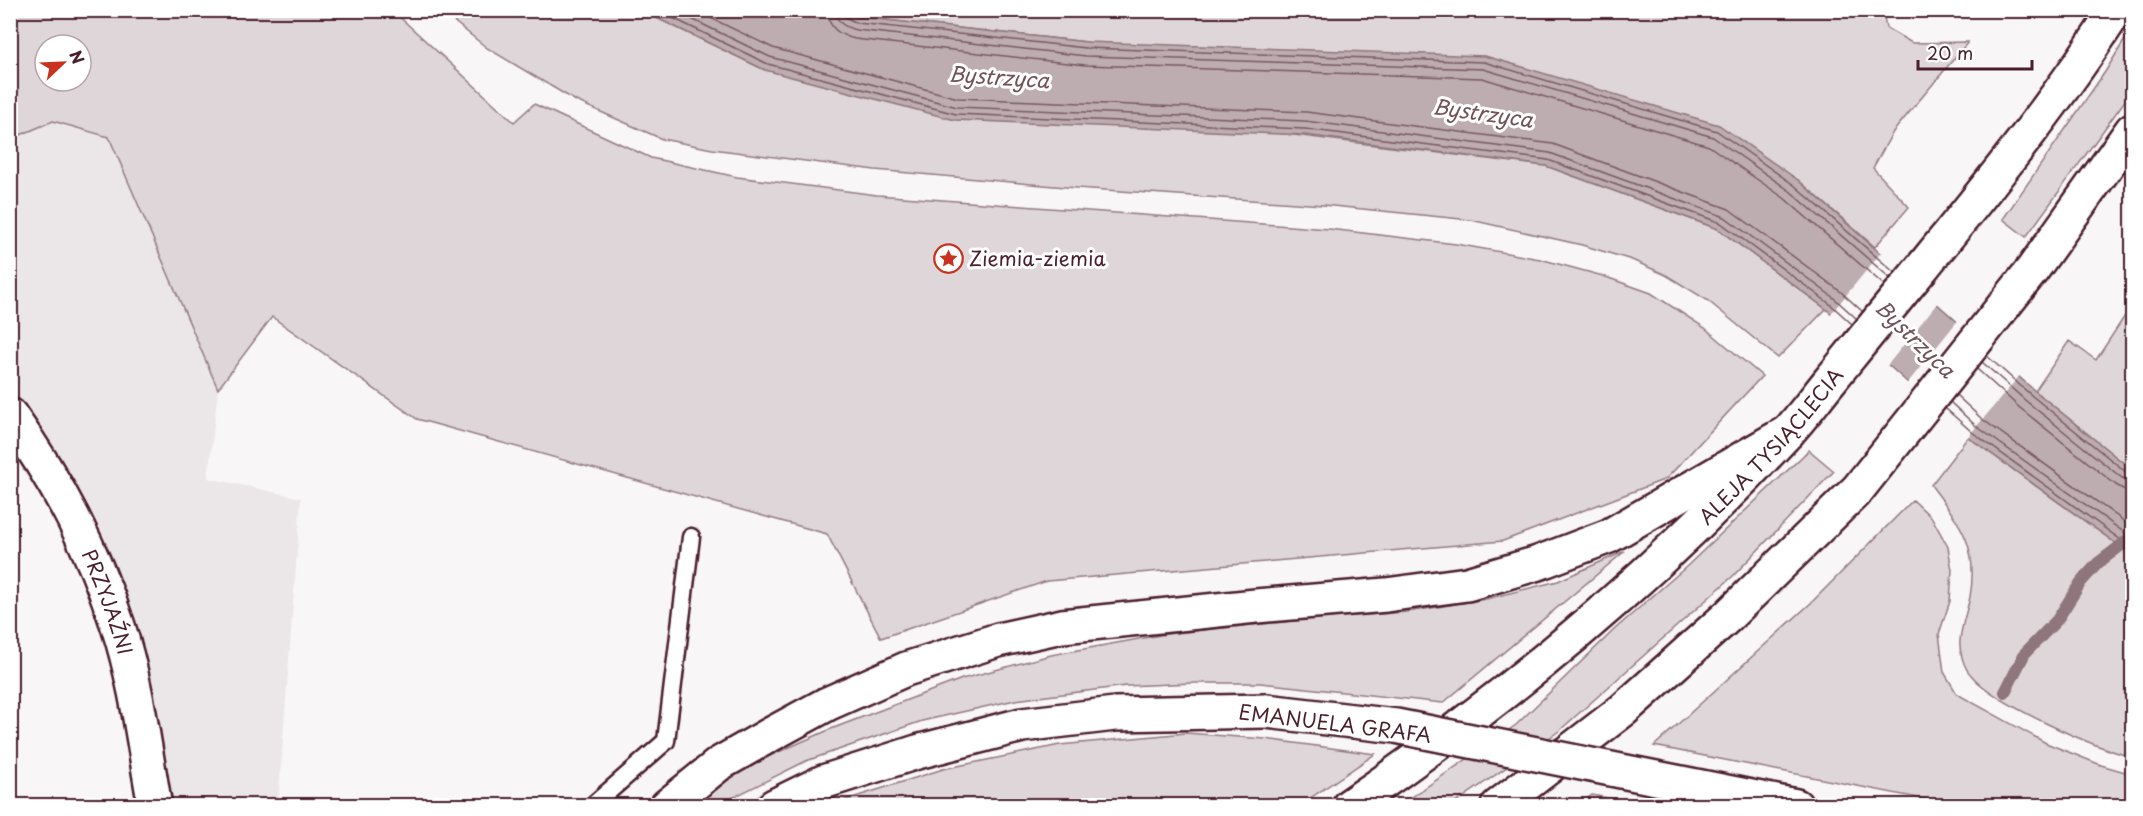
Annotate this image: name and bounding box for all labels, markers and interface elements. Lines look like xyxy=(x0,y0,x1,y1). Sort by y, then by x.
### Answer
north arrow xyxy=(33,33,93,93)
scale bar xyxy=(1918,33,2032,71)
text: 20 m xyxy=(1927,39,1973,66)
text: N xyxy=(64,46,91,67)
water label: Bystrzyca xyxy=(948,57,1051,96)
water label: Bystrzyca xyxy=(1431,89,1536,135)
place icon: Ziemia-ziemia xyxy=(932,242,964,274)
place label: Ziemia-ziemia xyxy=(969,243,1107,273)
water label: Bystrzyca xyxy=(1869,292,1964,385)
street label: ALEJA TYSIĄCLECIA xyxy=(1691,361,1850,531)
street label: PRZYJAŹNI xyxy=(75,544,141,658)
street label: EMANUELA GRAFA xyxy=(1237,696,1433,750)

